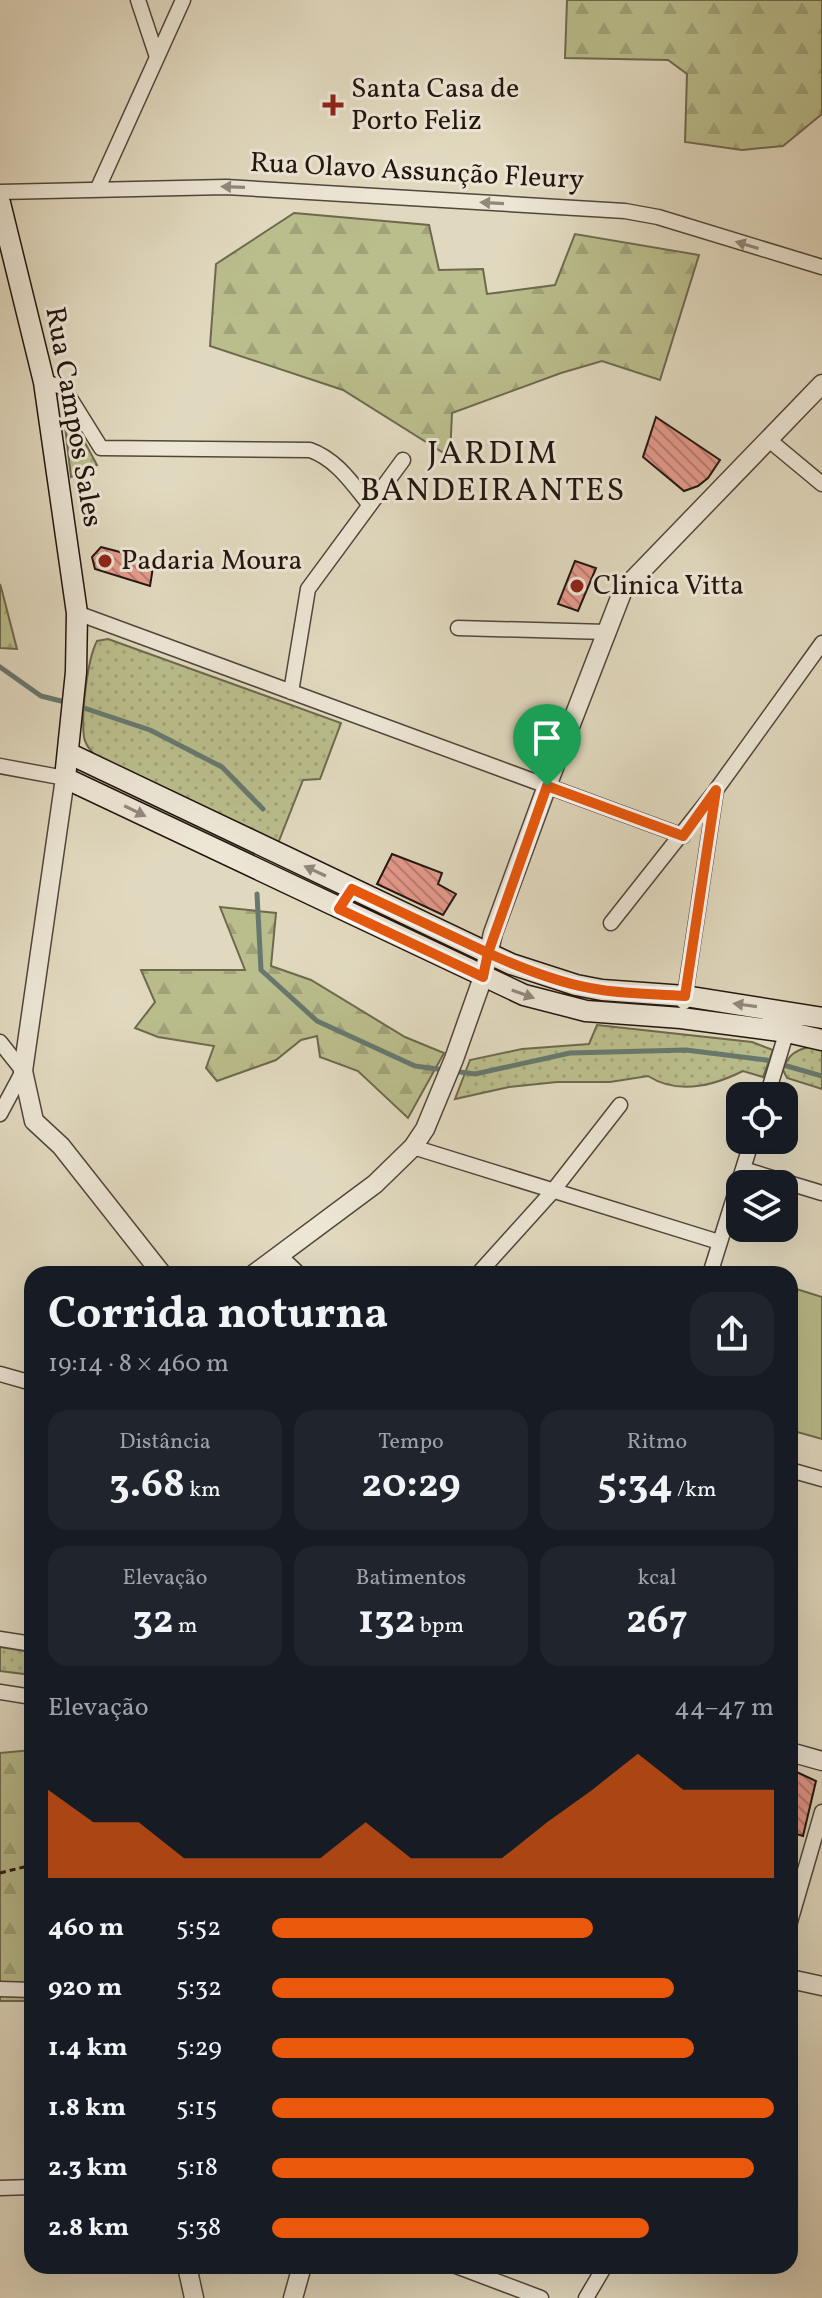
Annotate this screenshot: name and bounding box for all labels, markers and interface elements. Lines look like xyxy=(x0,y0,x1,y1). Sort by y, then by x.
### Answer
place label: Santa Casa de Porto Feliz xyxy=(351,70,519,141)
marker: Santa Casa de Porto Feliz xyxy=(322,94,344,116)
street label: Rua Olavo Assunção Fleury xyxy=(249,144,585,200)
one-way arrow xyxy=(220,181,245,194)
one-way arrow xyxy=(479,196,504,209)
one-way arrow xyxy=(735,238,759,251)
street label: Rua Campos Sales xyxy=(34,304,112,530)
district label: JARDIM BANDEIRANTES xyxy=(360,433,626,514)
place label: Padaria Moura xyxy=(121,542,303,581)
marker: Padaria Moura xyxy=(96,552,114,570)
place label: Clinica Vitta xyxy=(593,567,744,606)
marker: Clinica Vitta xyxy=(568,577,586,595)
pin xyxy=(513,704,581,786)
icon: arrive xyxy=(525,716,569,760)
one-way arrow xyxy=(123,804,147,818)
one-way arrow xyxy=(303,864,326,878)
one-way arrow xyxy=(511,988,535,1001)
one-way arrow xyxy=(732,998,757,1011)
map controls xyxy=(726,1082,798,1242)
button: locate xyxy=(726,1082,798,1154)
button: layers xyxy=(726,1170,798,1242)
text: Corrida noturna xyxy=(48,1285,388,1346)
button: share xyxy=(690,1292,774,1376)
text: 19:14 · 8 × 460 m xyxy=(48,1346,229,1382)
text: Distância xyxy=(119,1427,211,1458)
text: Tempo xyxy=(378,1427,444,1458)
text: Ritmo xyxy=(627,1427,687,1458)
text: 3.68 xyxy=(109,1458,185,1514)
text: 20:29 xyxy=(361,1458,461,1514)
text: 5:34 xyxy=(597,1458,673,1514)
text: km xyxy=(185,1475,221,1506)
text: /km xyxy=(673,1475,717,1506)
text: Elevação xyxy=(122,1563,208,1594)
text: Batimentos xyxy=(356,1563,466,1594)
text: kcal xyxy=(637,1563,677,1594)
text: 32 xyxy=(132,1594,174,1650)
text: 132 xyxy=(358,1594,415,1650)
text: 267 xyxy=(626,1594,688,1650)
text: m xyxy=(174,1611,198,1642)
text: bpm xyxy=(415,1611,464,1642)
text: Elevação xyxy=(48,1690,149,1726)
text: 44–47 m xyxy=(674,1690,774,1726)
text: 460 m xyxy=(48,1910,124,1946)
text: 5:52 xyxy=(176,1910,221,1946)
text: 920 m xyxy=(48,1970,122,2006)
text: 5:32 xyxy=(176,1970,222,2006)
text: 1.4 km xyxy=(48,2030,128,2066)
text: 5:29 xyxy=(176,2030,222,2066)
text: 1.8 km xyxy=(48,2090,126,2126)
text: 5:15 xyxy=(176,2090,217,2126)
text: 2.3 km xyxy=(48,2150,128,2186)
text: 5:18 xyxy=(176,2150,218,2186)
text: 2.8 km xyxy=(48,2210,129,2246)
text: 5:38 xyxy=(176,2210,221,2246)

